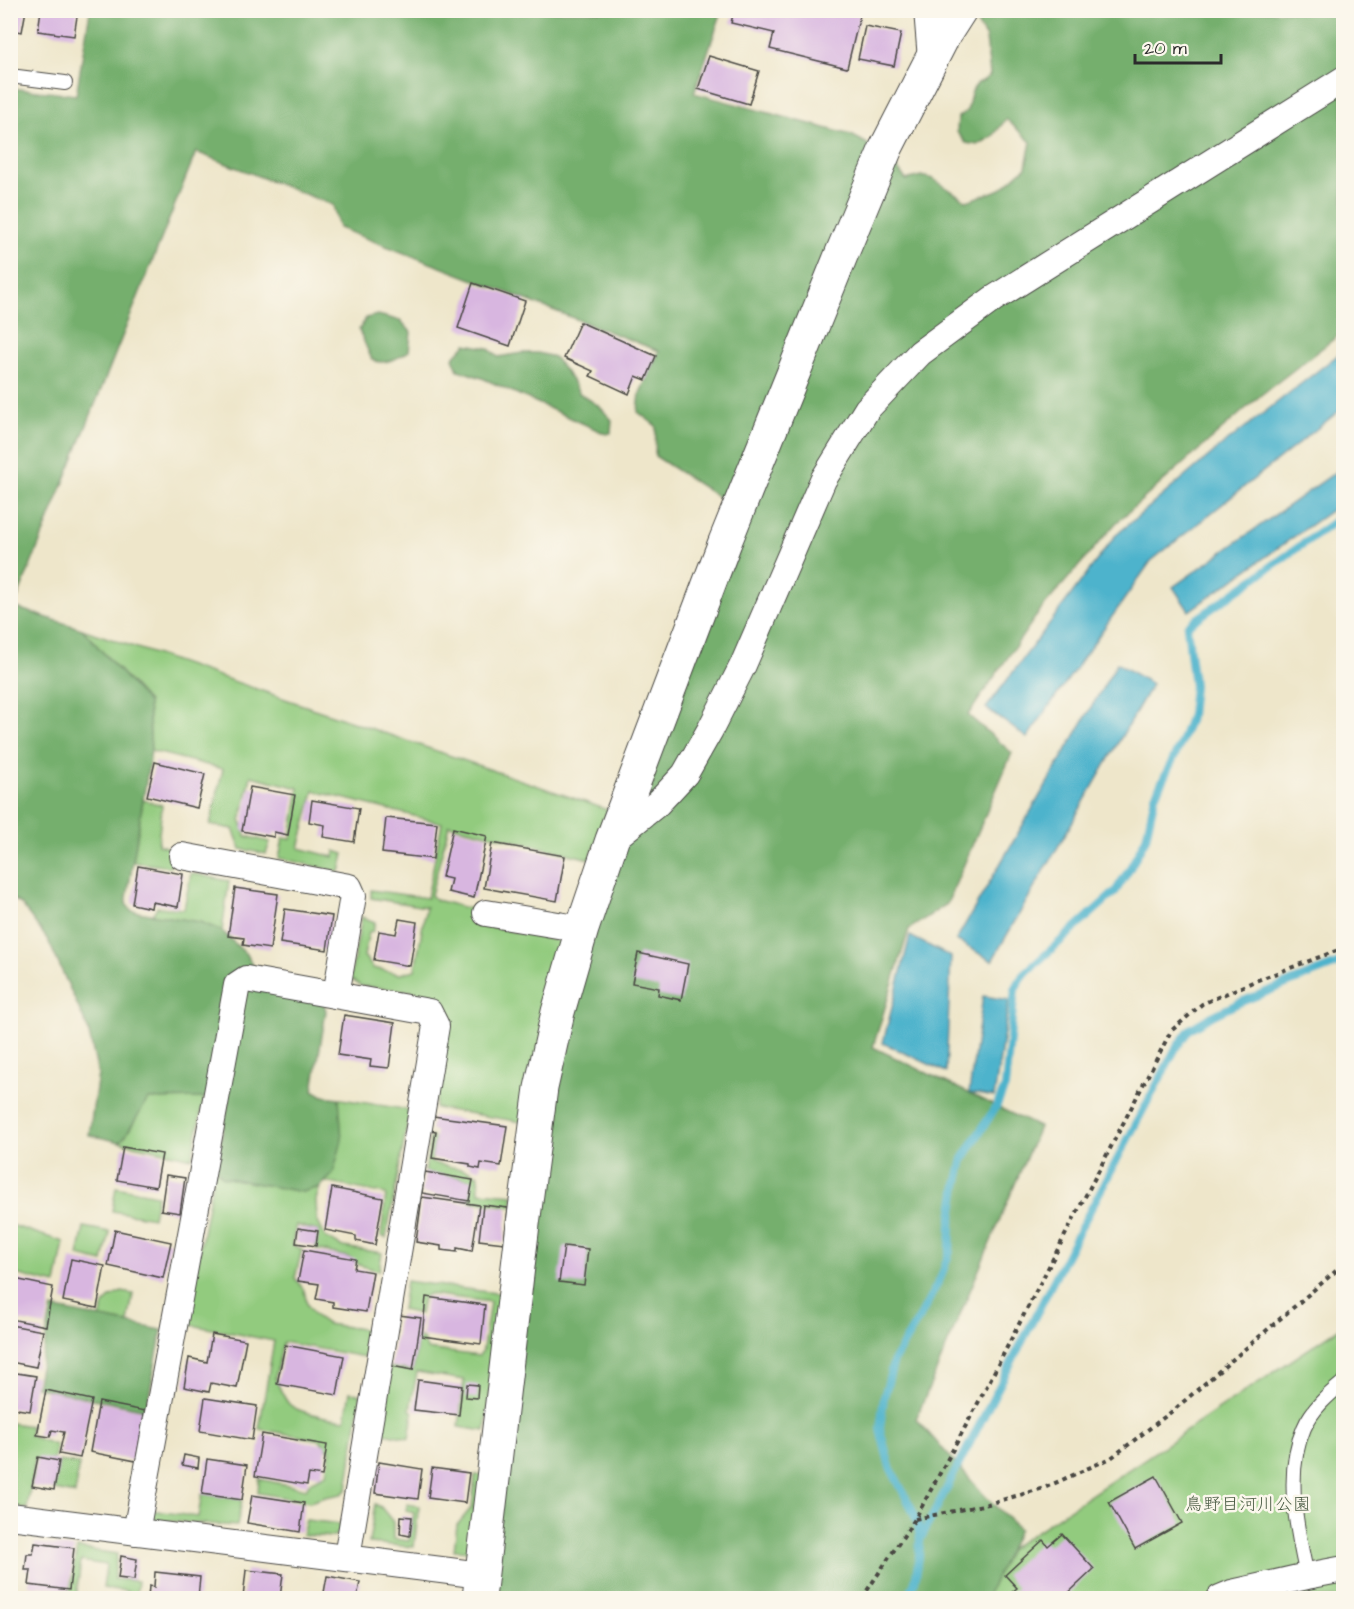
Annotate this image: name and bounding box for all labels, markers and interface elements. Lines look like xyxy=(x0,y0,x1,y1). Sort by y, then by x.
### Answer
scale bar xyxy=(1135,27,1220,65)
text: 20 m xyxy=(1144,36,1187,61)
park label: 鳥野目河川公園 xyxy=(1185,1492,1311,1517)

